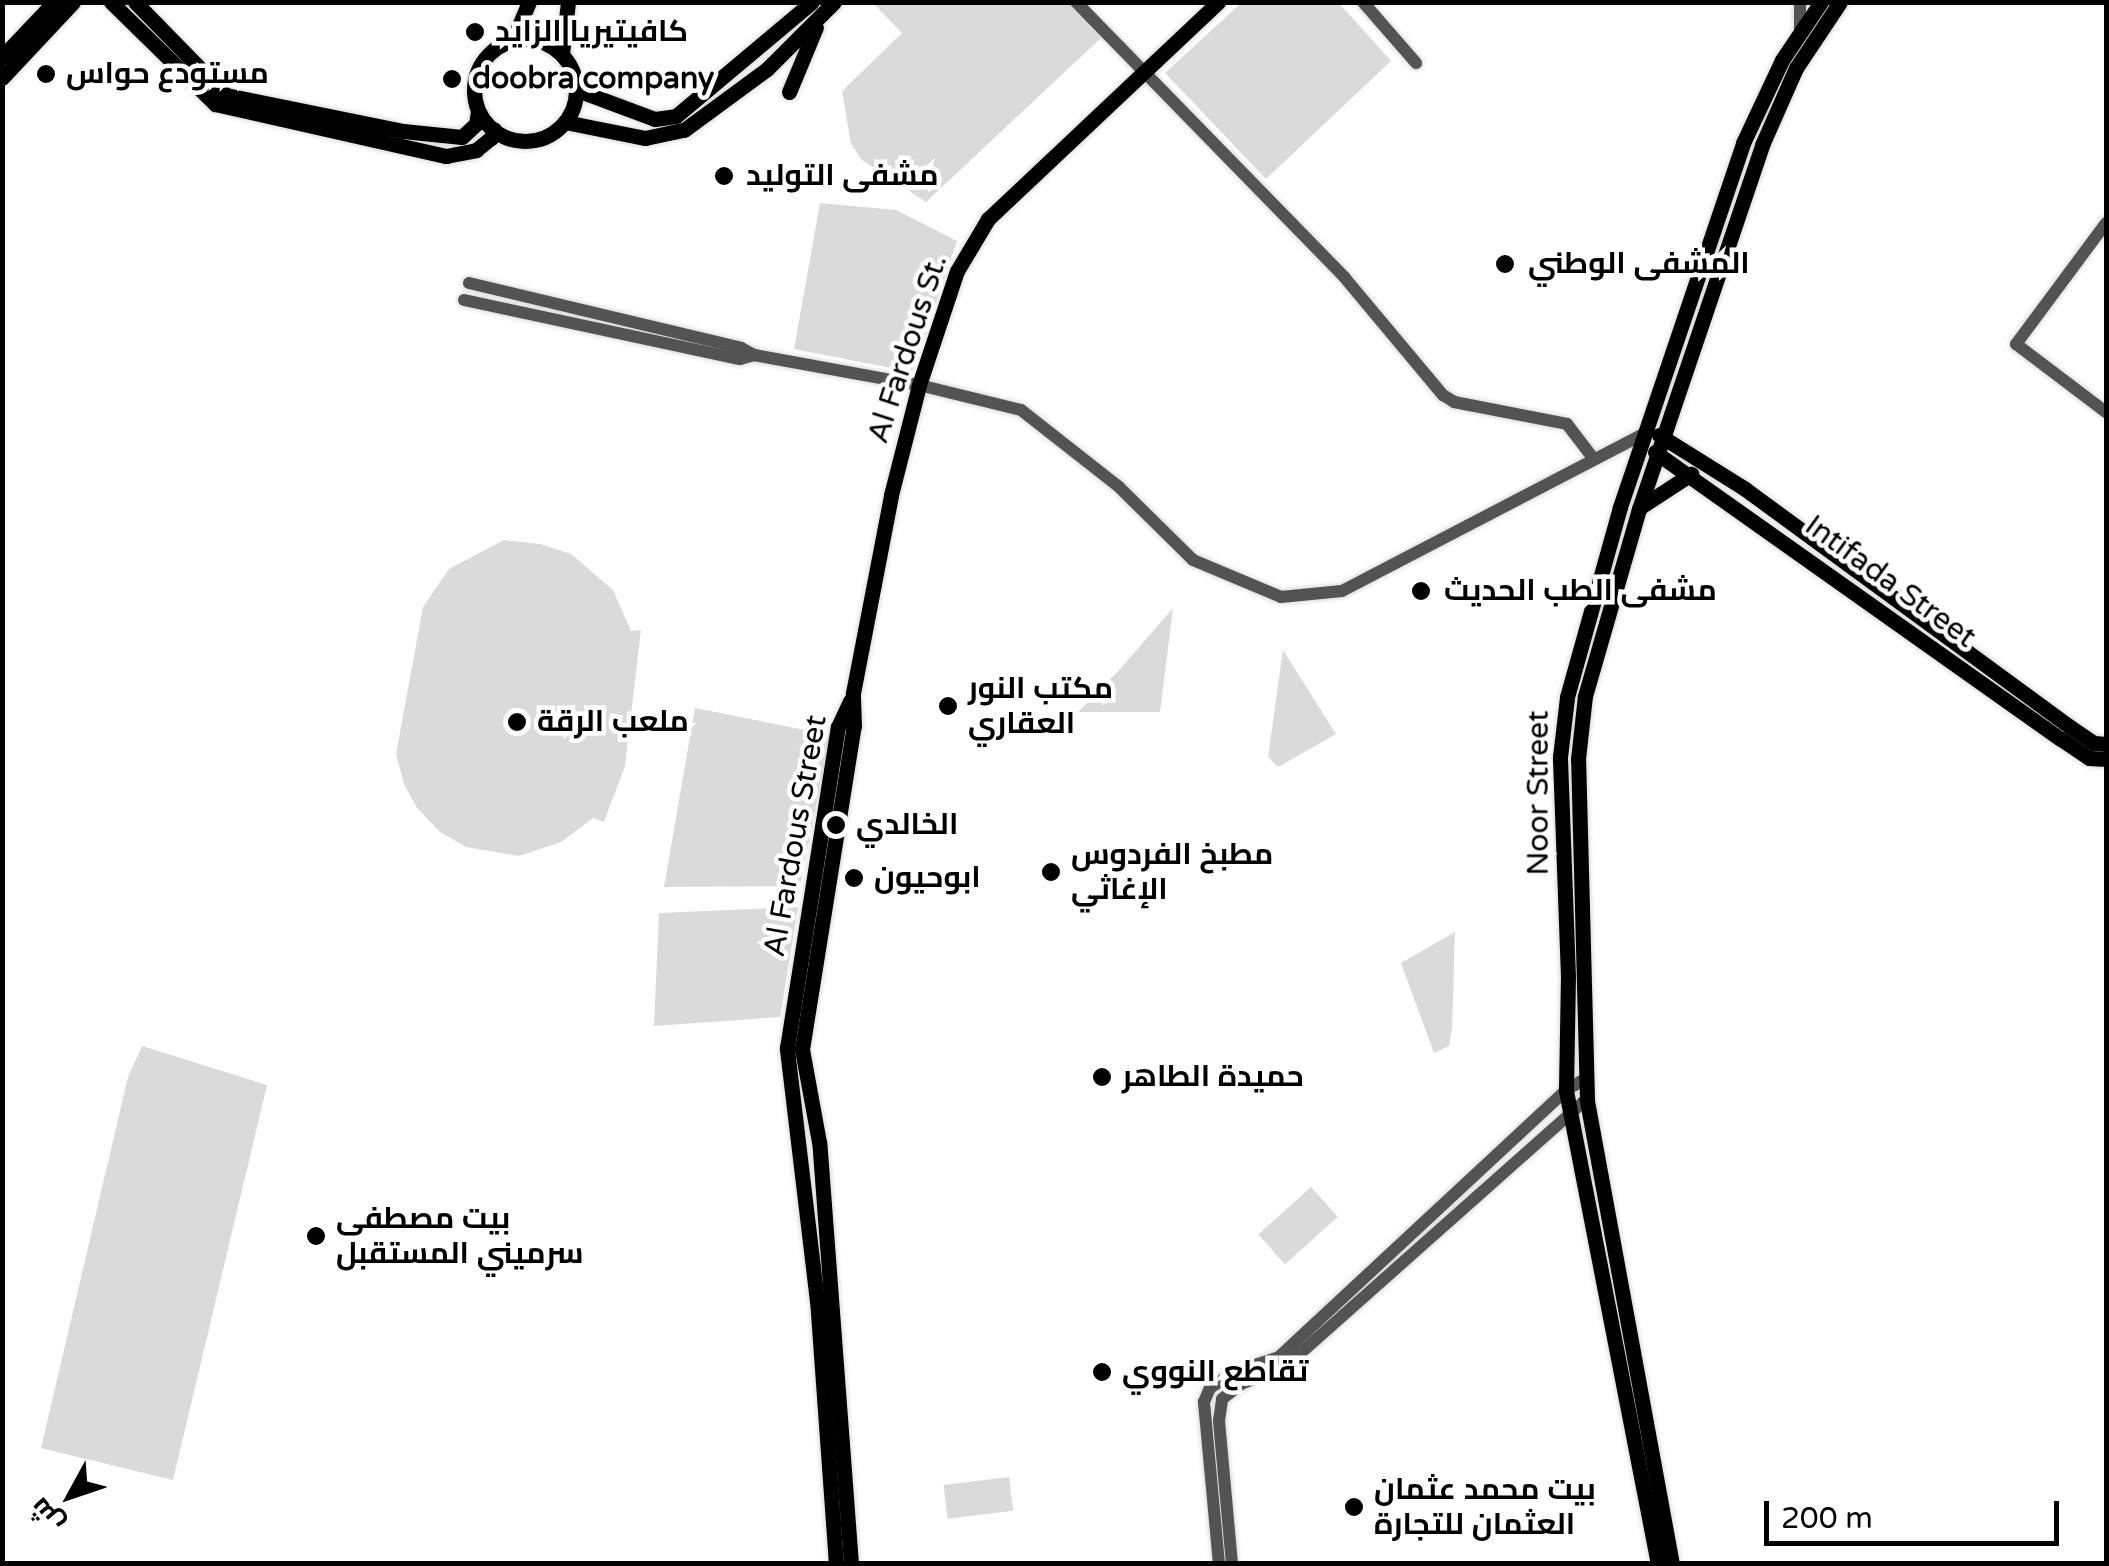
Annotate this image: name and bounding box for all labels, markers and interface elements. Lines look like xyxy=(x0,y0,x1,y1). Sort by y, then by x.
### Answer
place label: كافيتيريا الزايد xyxy=(495,14,688,50)
marker: كافيتيريا الزايد xyxy=(464,21,486,43)
place label: مستودع حواس xyxy=(66,56,269,92)
place label: doobra company xyxy=(472,61,714,97)
marker: مستودع حواس xyxy=(35,63,57,85)
marker: doobra company xyxy=(441,68,463,90)
place label: مشفى التوليد xyxy=(746,158,938,194)
marker: مشفى التوليد xyxy=(711,163,737,189)
place label: المشفى الوطني xyxy=(1528,246,1750,282)
street label: Al Fardous St. xyxy=(861,250,955,448)
marker: المشفى الوطني xyxy=(1492,251,1518,277)
street label: Intifada Street xyxy=(1798,508,1982,656)
place label: مشفى الطب الحديث xyxy=(1444,573,1717,609)
marker: مشفى الطب الحديث xyxy=(1408,578,1434,604)
place label: مكتب النور العقاري xyxy=(968,671,1113,742)
marker: مكتب النور العقاري xyxy=(937,695,959,717)
place label: ملعب الرقة xyxy=(537,704,689,740)
street label: Noor Street xyxy=(1521,710,1557,876)
marker: ملعب الرقة xyxy=(506,711,528,733)
street label: Al Fardous Street xyxy=(757,712,835,960)
place label: الخالدي xyxy=(856,807,958,843)
marker: الخالدي xyxy=(825,814,847,836)
place label: مطبخ الفردوس الإغاثي xyxy=(1071,837,1273,908)
place label: ابوحيون xyxy=(874,860,981,896)
marker: مطبخ الفردوس الإغاثي xyxy=(1040,861,1062,883)
marker: ابوحيون xyxy=(843,867,865,889)
place label: حميدة الطاهر xyxy=(1122,1059,1304,1095)
marker: حميدة الطاهر xyxy=(1091,1066,1113,1088)
place label: بيت مصطفى سرميني المستقبل xyxy=(336,1201,583,1272)
marker: بيت مصطفى سرميني المستقبل xyxy=(305,1225,327,1247)
place label: تقاطع النووي xyxy=(1122,1354,1308,1390)
marker: تقاطع النووي xyxy=(1091,1361,1113,1383)
north arrow xyxy=(20,1446,120,1546)
place label: بيت محمد عثمان العثمان للتجارة xyxy=(1374,1472,1596,1542)
scale bar xyxy=(1769,1481,2064,1543)
text: ش xyxy=(22,1491,72,1540)
marker: بيت محمد عثمان العثمان للتجارة xyxy=(1343,1496,1365,1518)
text: 200 m xyxy=(1781,1500,1873,1537)

